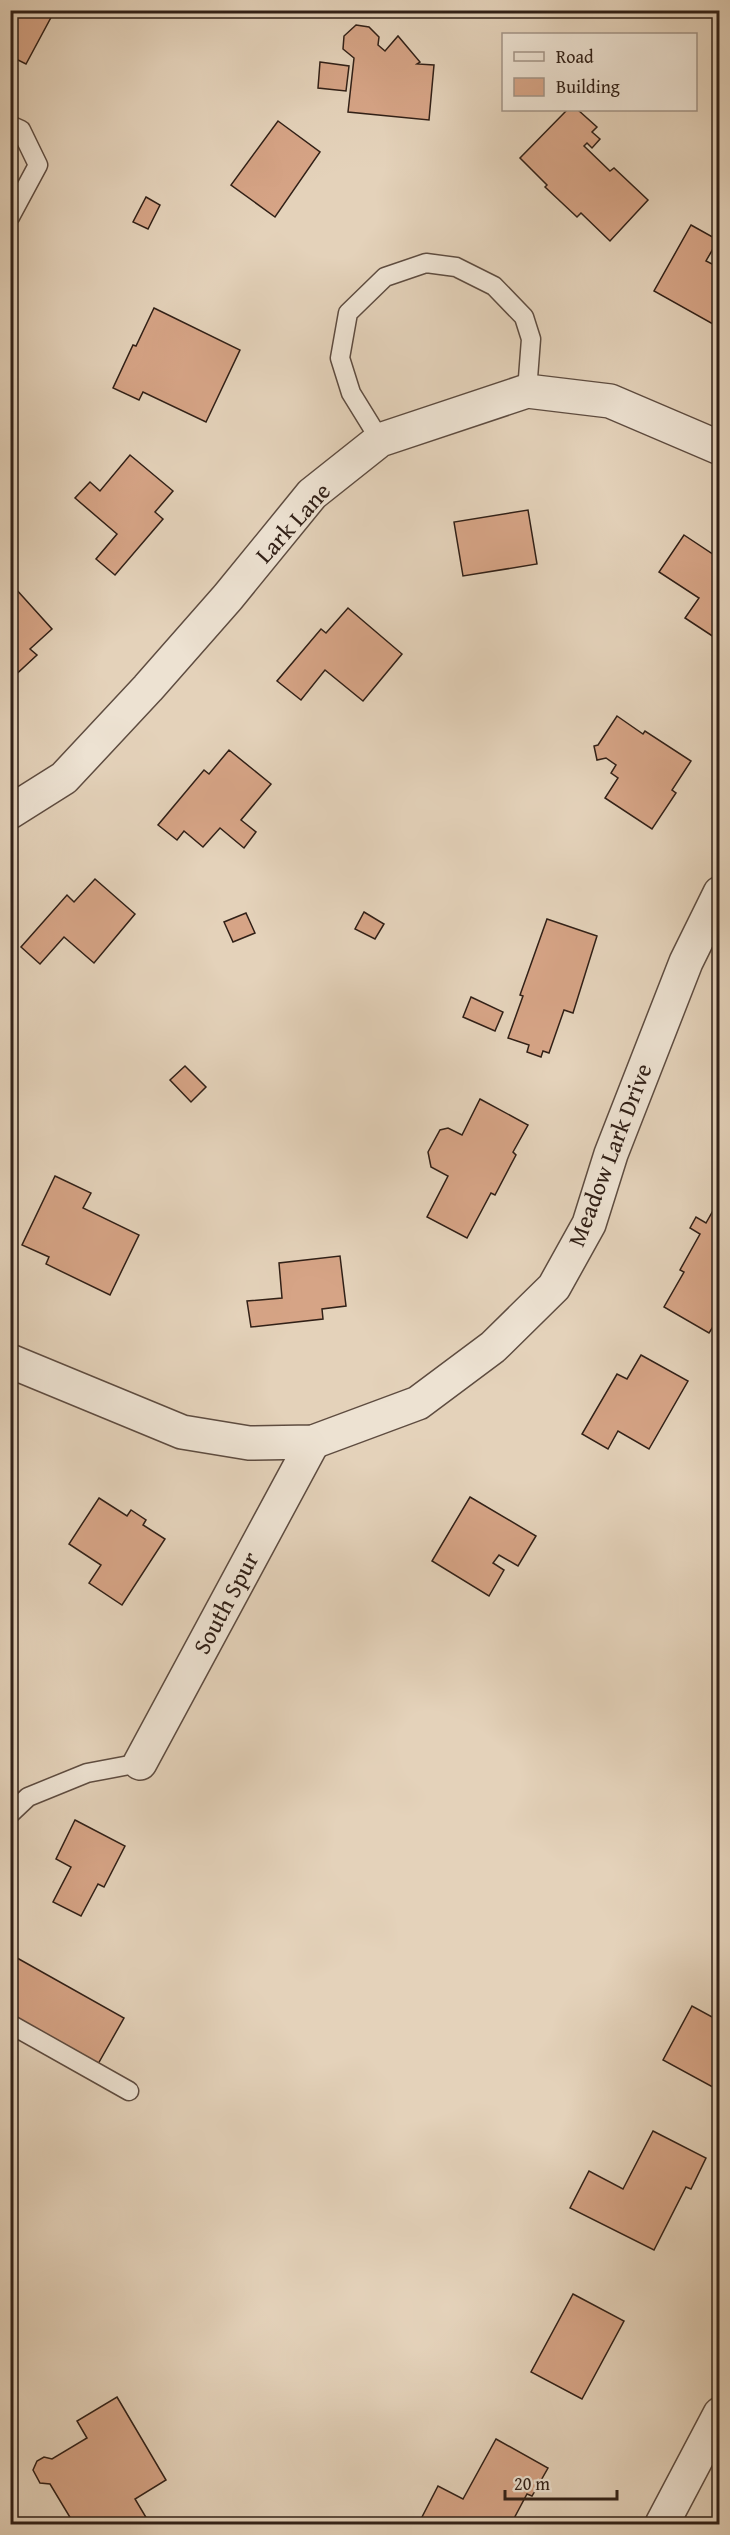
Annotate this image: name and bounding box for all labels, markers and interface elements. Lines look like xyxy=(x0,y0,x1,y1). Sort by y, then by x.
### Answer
legend xyxy=(502,33,697,111)
text: Road xyxy=(556,43,594,70)
text: Building xyxy=(556,73,620,100)
street label: Lark Lane xyxy=(247,474,338,571)
street label: Meadow Lark Drive xyxy=(559,1058,661,1251)
street label: South Spur xyxy=(184,1545,267,1660)
scale bar xyxy=(505,2463,618,2501)
text: 20 m xyxy=(514,2470,550,2497)

